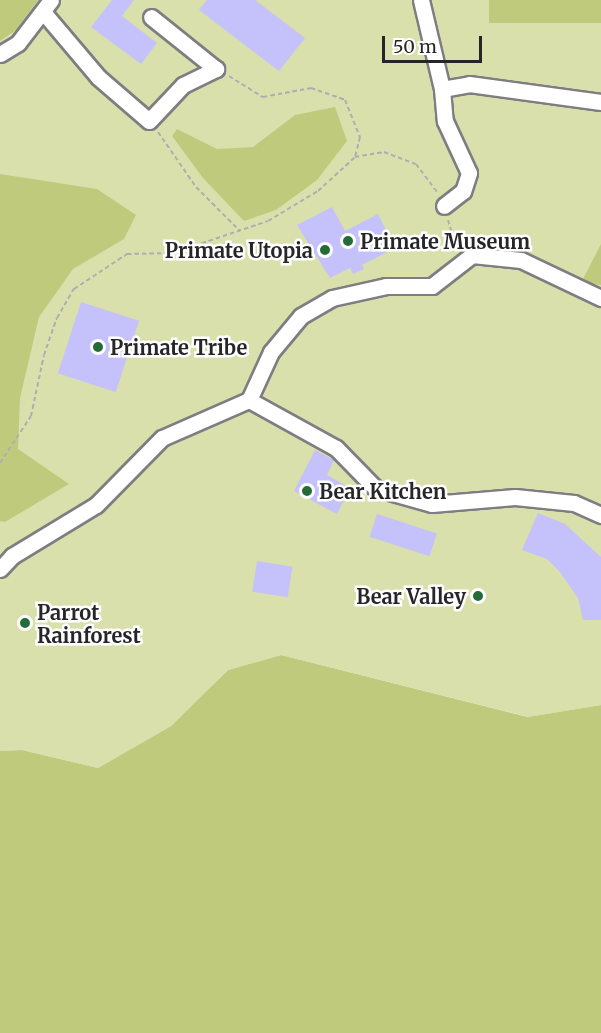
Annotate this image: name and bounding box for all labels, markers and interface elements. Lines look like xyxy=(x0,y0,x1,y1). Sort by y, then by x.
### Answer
scale bar xyxy=(385,24,486,62)
text: 50 m xyxy=(393,35,437,58)
place label: Primate Museum xyxy=(360,229,530,253)
marker: Primate Museum xyxy=(341,234,355,248)
place label: Primate Utopia xyxy=(165,238,313,262)
marker: Primate Utopia xyxy=(318,243,332,257)
place label: Primate Tribe xyxy=(110,335,247,359)
marker: Primate Tribe xyxy=(91,340,105,354)
place label: Bear Kitchen xyxy=(319,479,446,503)
marker: Bear Kitchen xyxy=(300,484,314,498)
place label: Bear Valley xyxy=(356,584,466,608)
marker: Bear Valley xyxy=(471,589,485,603)
place label: Parrot Rainforest xyxy=(37,600,141,647)
marker: Parrot Rainforest xyxy=(18,616,32,630)

